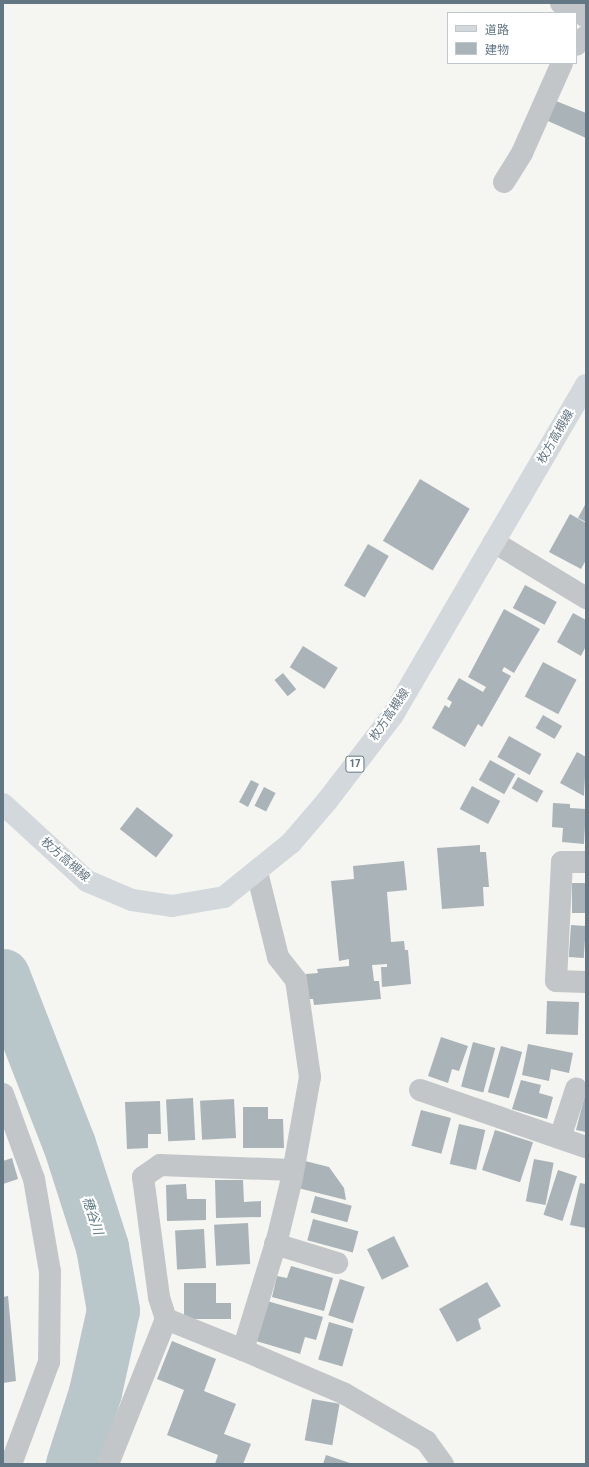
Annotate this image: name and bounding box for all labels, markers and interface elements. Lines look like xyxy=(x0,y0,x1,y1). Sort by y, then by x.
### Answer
legend xyxy=(447,12,577,64)
text: 道路 xyxy=(485,23,509,37)
text: 建物 xyxy=(485,43,509,57)
street label: 枚方高槻線 xyxy=(535,407,577,467)
street label: 枚方高槻線 xyxy=(367,686,413,744)
road number: 17 xyxy=(345,755,365,773)
street label: 枚方高槻線 xyxy=(38,835,92,885)
water label: 穂谷川 xyxy=(79,1195,105,1237)

